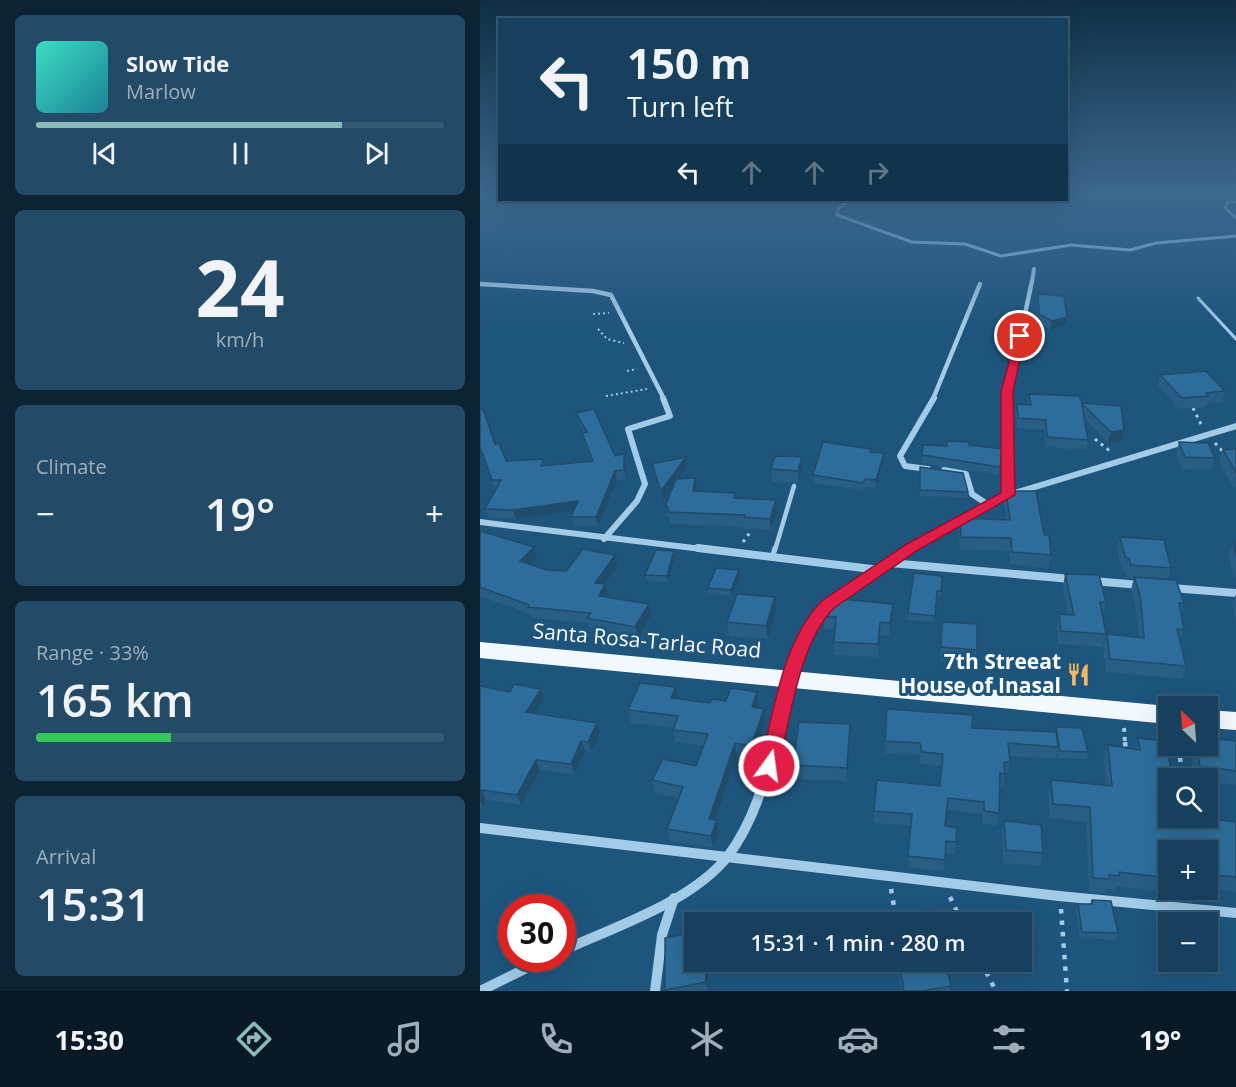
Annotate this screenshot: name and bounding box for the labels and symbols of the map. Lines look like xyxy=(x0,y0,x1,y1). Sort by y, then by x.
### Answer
pin xyxy=(994,310,1045,361)
street label: Santa Rosa-Tarlac Road xyxy=(532,616,762,664)
place label: 7th Streeat House of Inasal xyxy=(900,647,1061,699)
restaurant icon: 7th Streeat House of Inasal xyxy=(1066,661,1092,687)
north arrow xyxy=(1158,696,1218,756)
position arrow xyxy=(737,734,801,798)
speed limit sign: 30 xyxy=(498,894,576,972)

